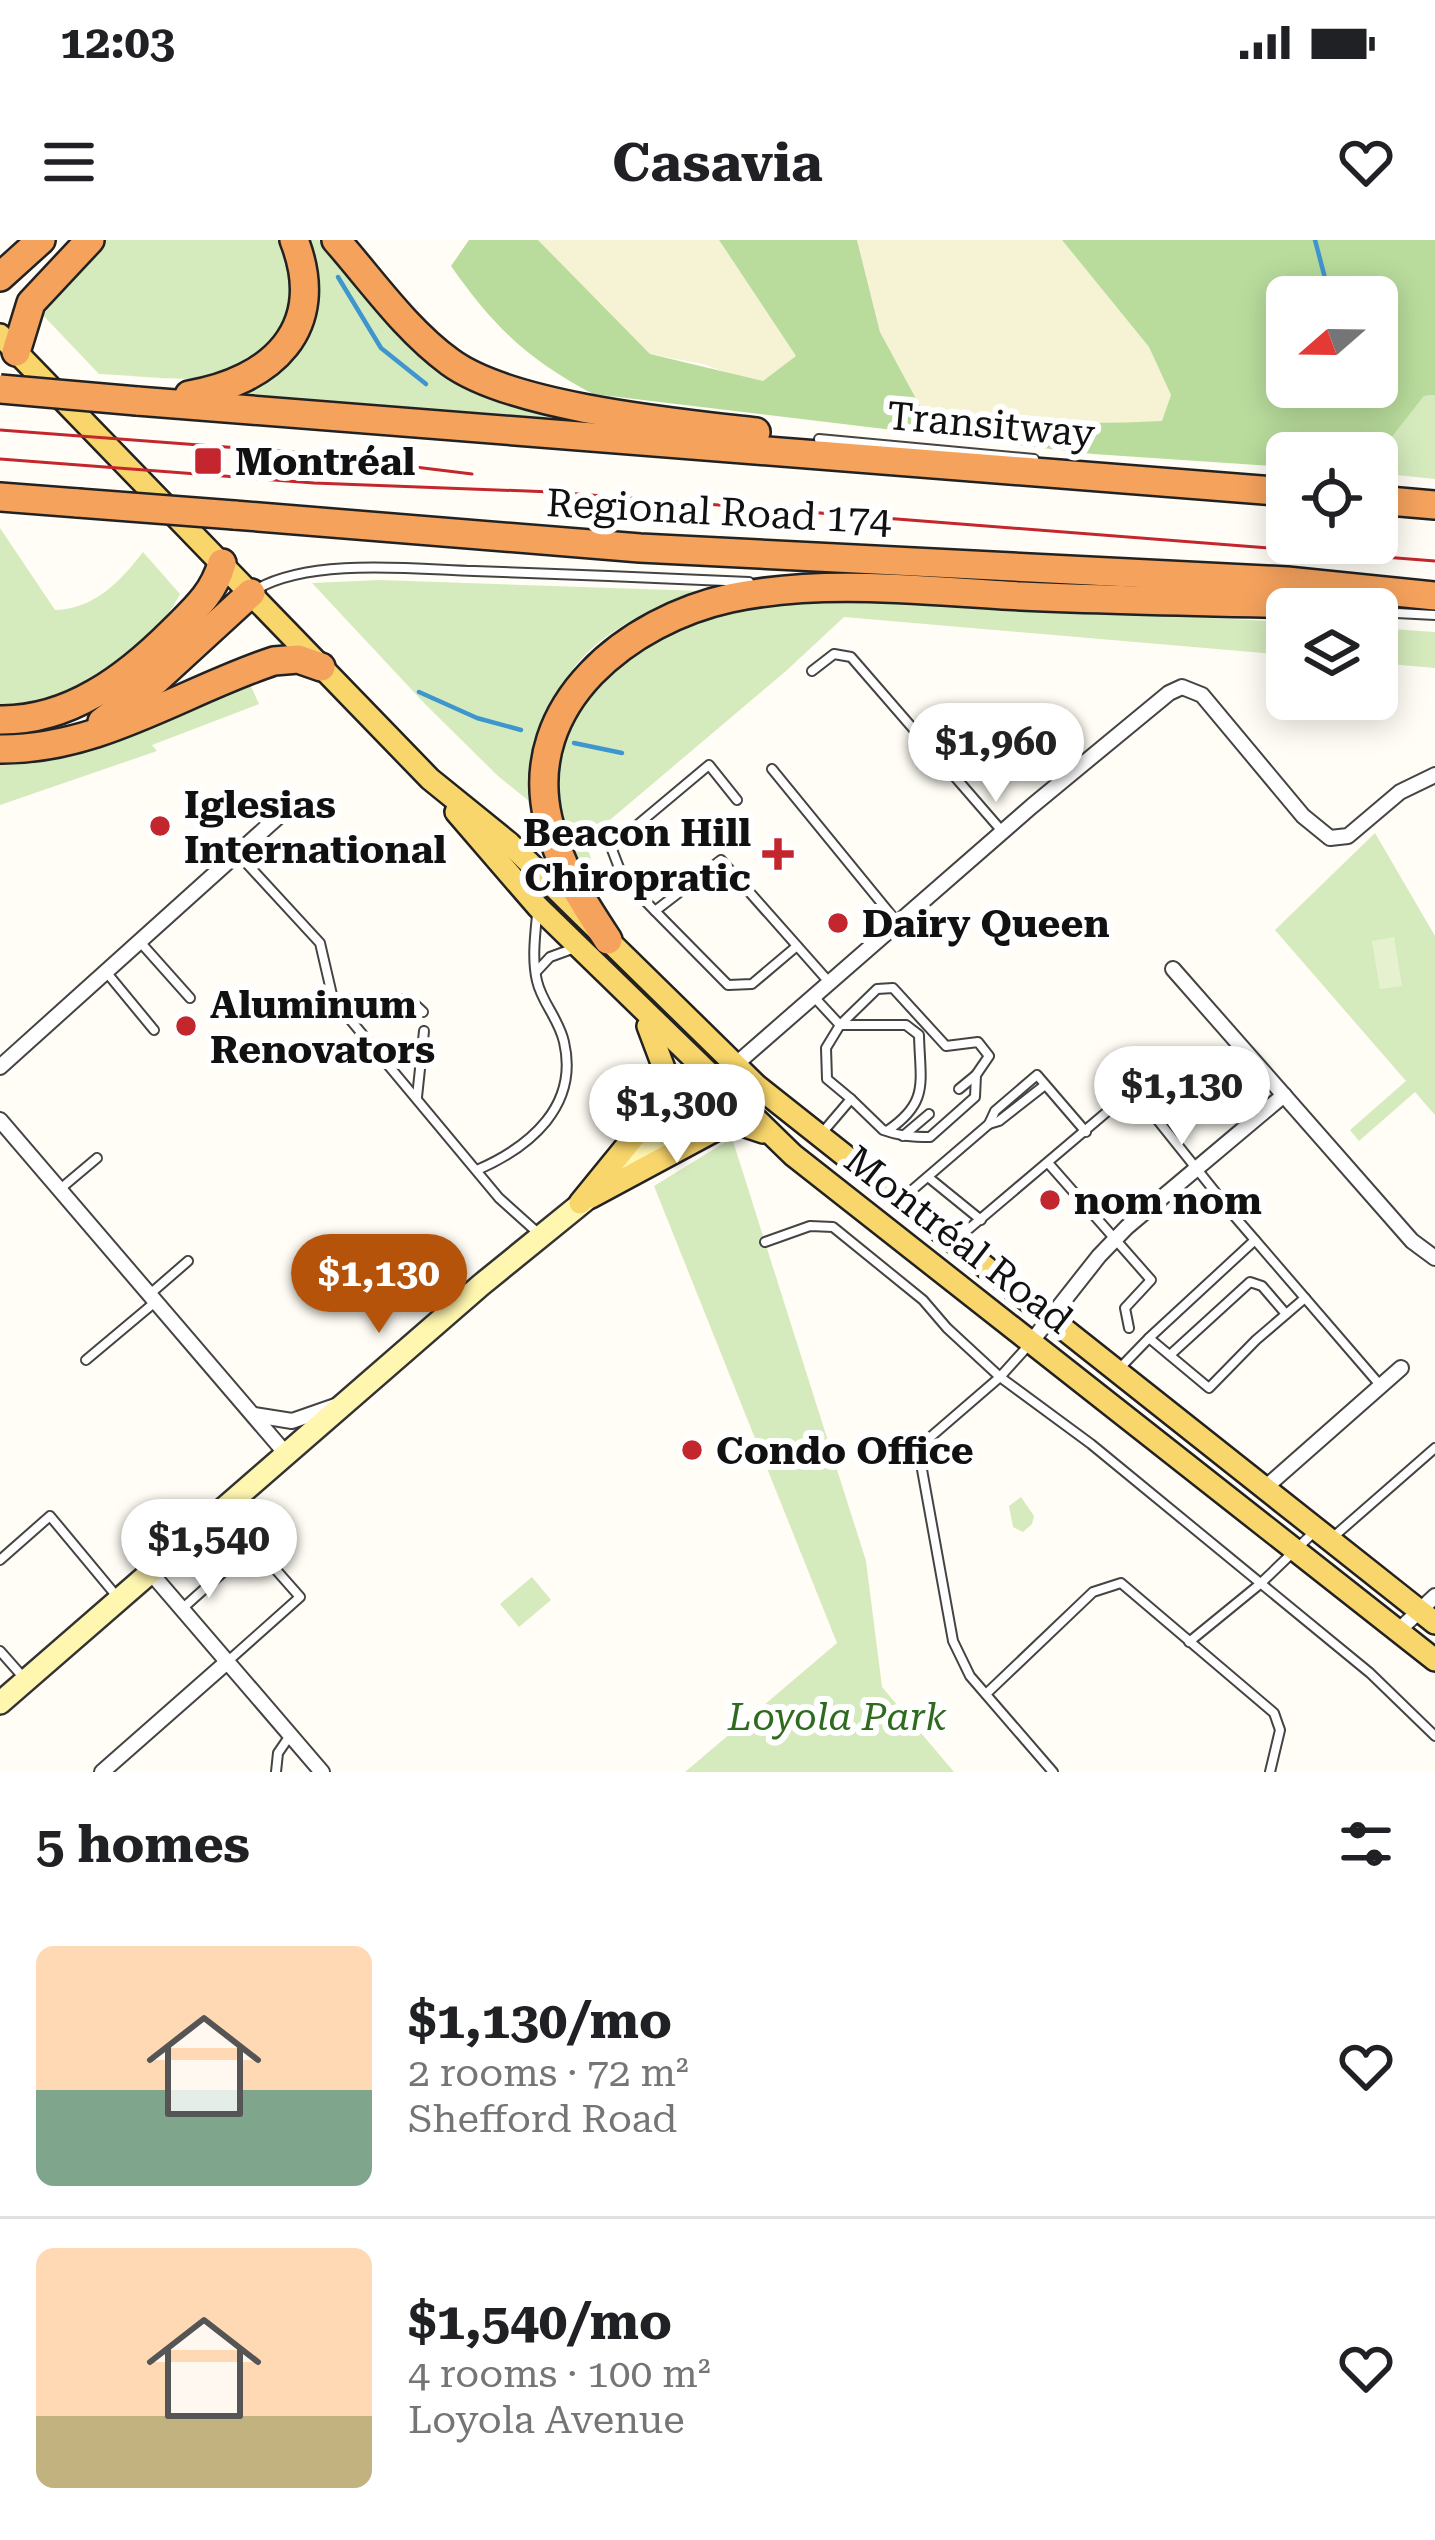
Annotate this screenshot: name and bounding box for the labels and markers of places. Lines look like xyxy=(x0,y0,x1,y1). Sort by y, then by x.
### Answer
place label: Montréal xyxy=(235,439,416,485)
marker: Montréal xyxy=(192,445,224,477)
pin: $1,960 xyxy=(898,703,1094,805)
place label: Iglesias International xyxy=(184,782,447,873)
place label: Beacon Hill Chiropratic xyxy=(523,810,751,901)
marker: Iglesias International xyxy=(147,813,173,839)
marker: Beacon Hill Chiropratic xyxy=(762,838,794,870)
place label: Dairy Queen xyxy=(862,901,1110,947)
marker: Dairy Queen xyxy=(825,910,851,936)
place label: Aluminum Renovators xyxy=(210,982,435,1073)
marker: Aluminum Renovators xyxy=(173,1013,199,1039)
pin: $1,130 xyxy=(1084,1046,1280,1148)
pin: $1,300 xyxy=(579,1064,775,1166)
place label: nom nom xyxy=(1074,1178,1262,1224)
marker: nom nom xyxy=(1037,1187,1063,1213)
pin: $1,130 xyxy=(281,1234,477,1336)
place label: Condo Office xyxy=(716,1428,974,1474)
marker: Condo Office xyxy=(679,1437,705,1463)
pin: $1,540 xyxy=(111,1499,307,1601)

